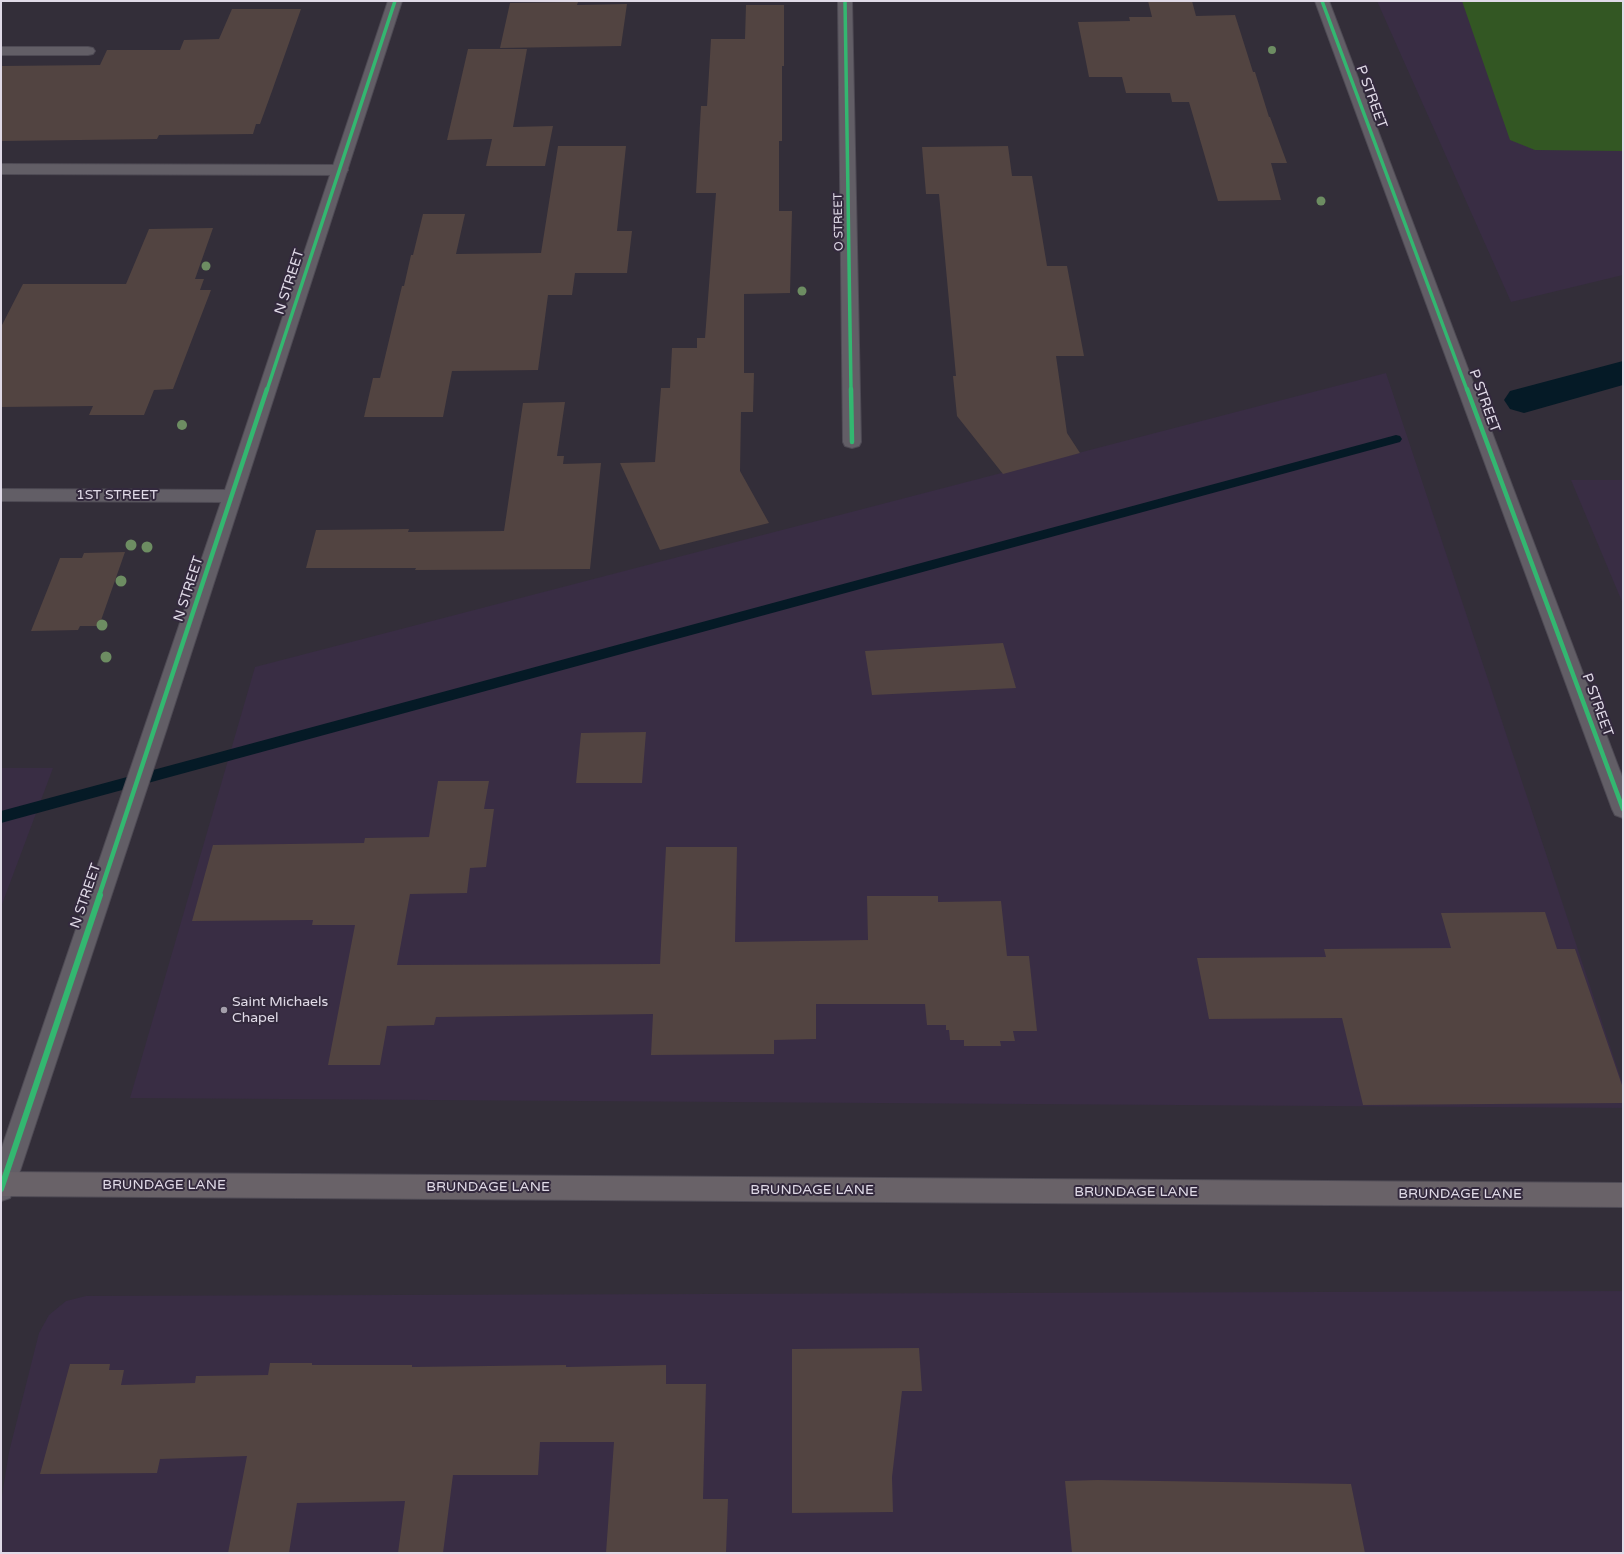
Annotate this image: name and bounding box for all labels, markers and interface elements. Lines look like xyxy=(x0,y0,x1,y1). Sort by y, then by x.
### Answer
street label: P STREET xyxy=(1352,63,1390,131)
street label: O STREET xyxy=(831,193,847,251)
street label: N STREET xyxy=(272,247,308,317)
street label: P STREET xyxy=(1465,367,1503,435)
street label: 1ST STREET xyxy=(76,487,158,503)
street label: N STREET xyxy=(171,554,207,624)
street label: P STREET xyxy=(1578,671,1616,739)
street label: N STREET xyxy=(67,861,105,931)
place label: Saint Michaels Chapel xyxy=(232,994,328,1026)
marker: Saint Michaels Chapel xyxy=(219,1005,229,1015)
street label: BRUNDAGE LANE xyxy=(102,1177,226,1193)
street label: BRUNDAGE LANE xyxy=(426,1179,550,1195)
street label: BRUNDAGE LANE xyxy=(750,1182,874,1198)
street label: BRUNDAGE LANE xyxy=(1074,1184,1198,1200)
street label: BRUNDAGE LANE xyxy=(1398,1186,1522,1202)

